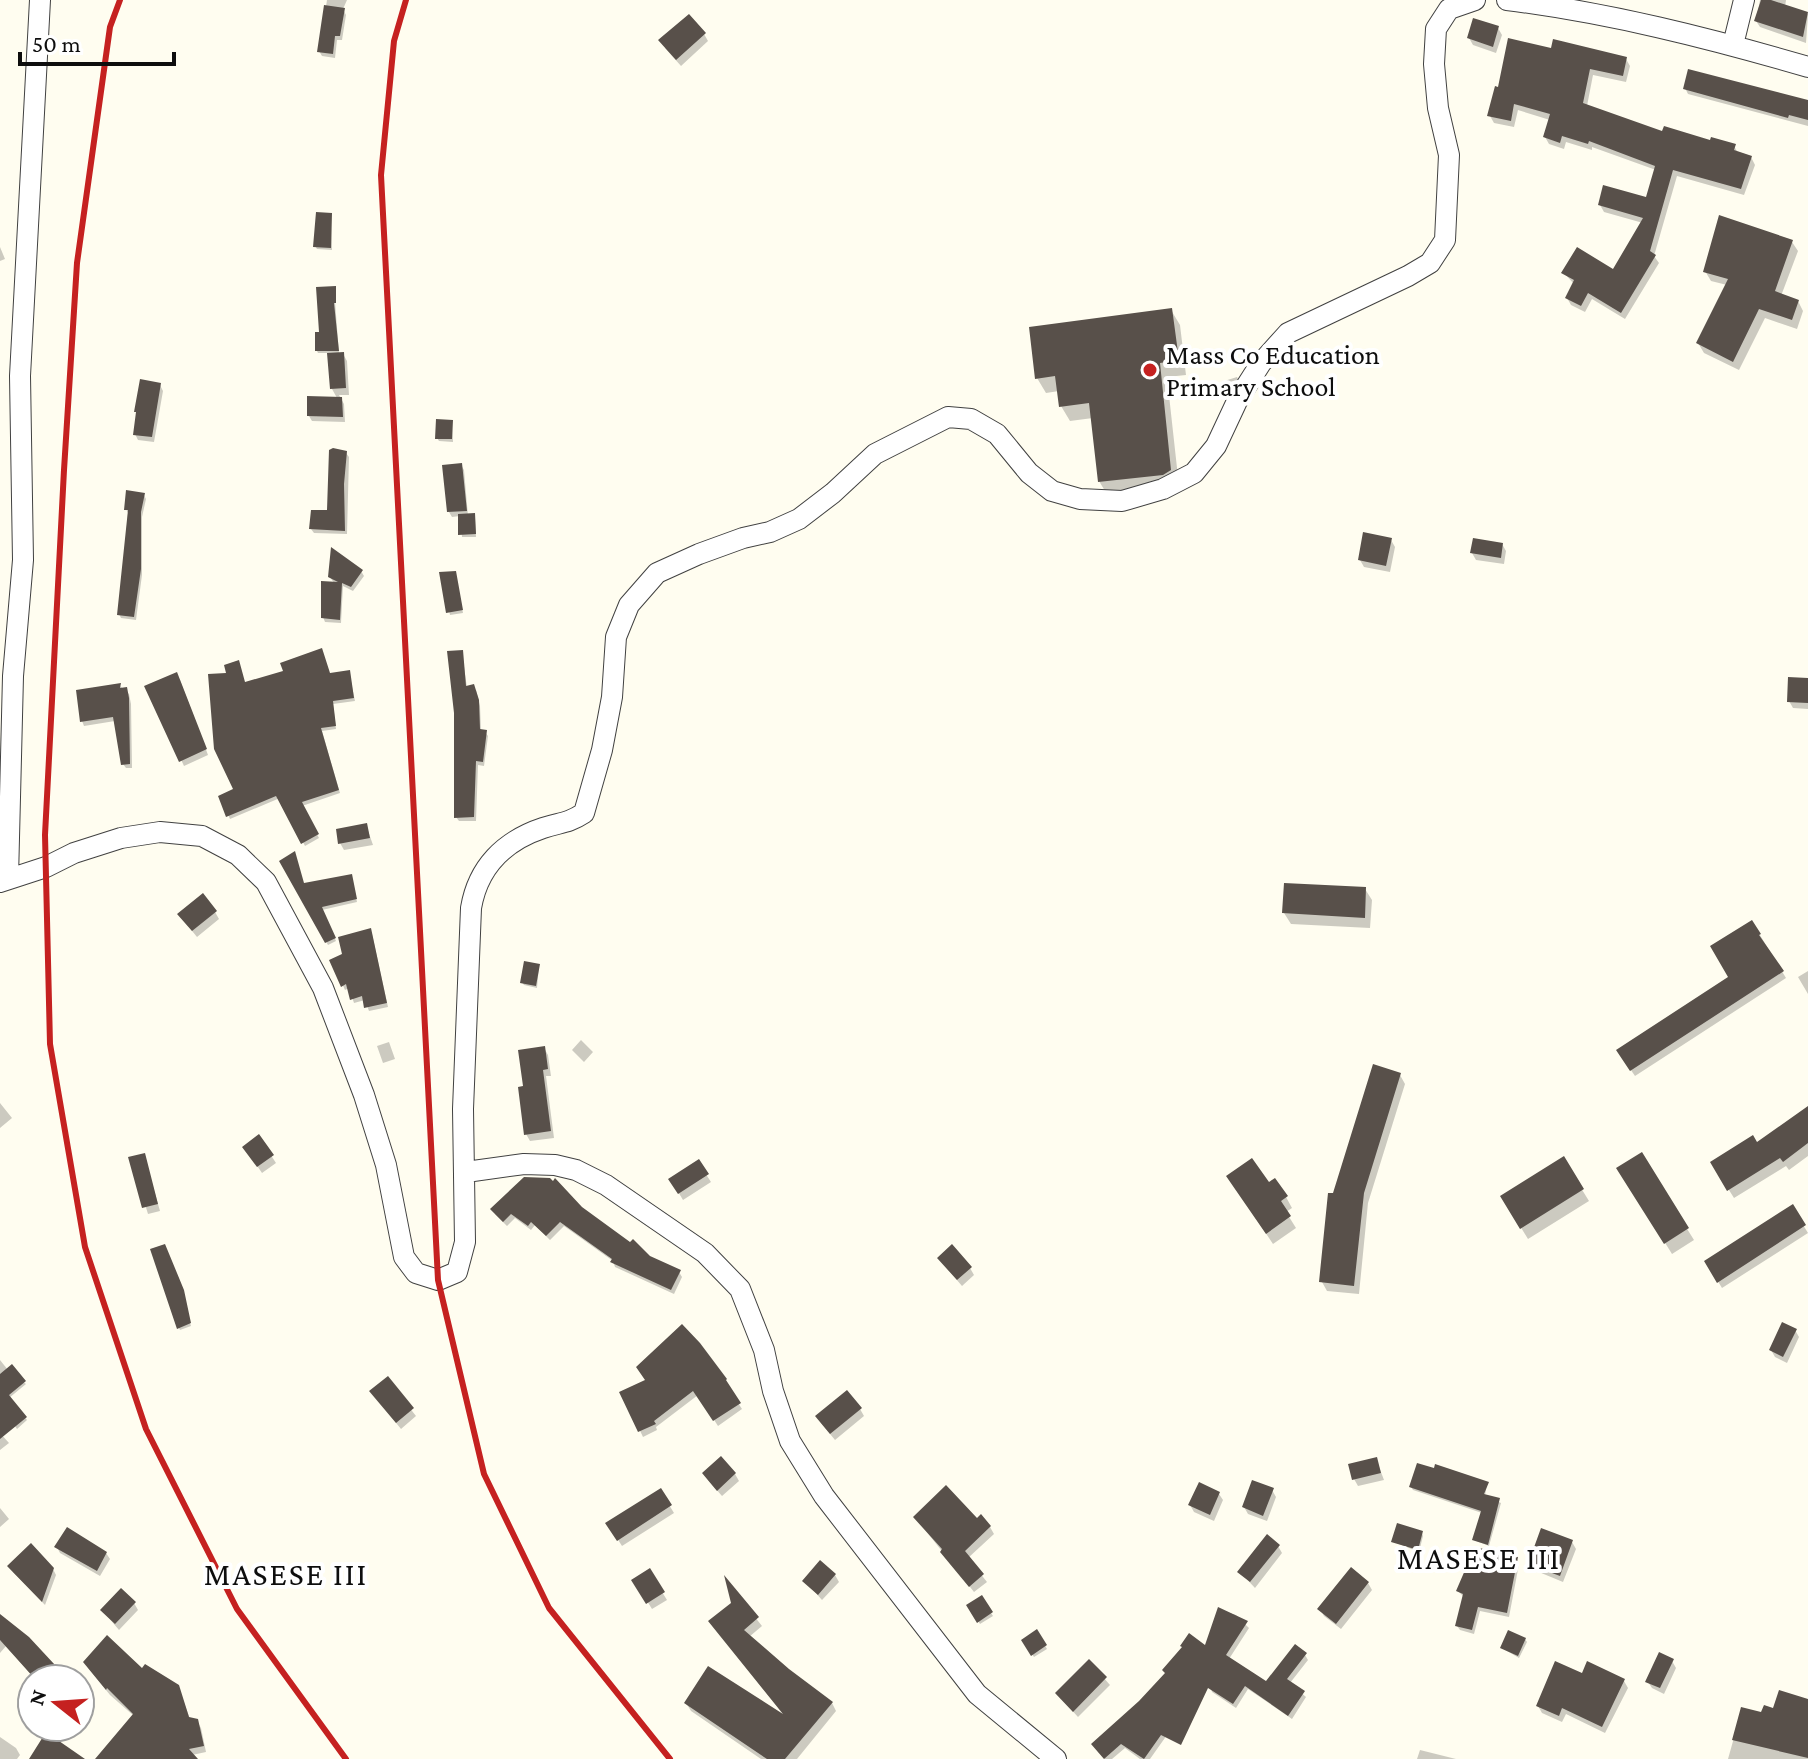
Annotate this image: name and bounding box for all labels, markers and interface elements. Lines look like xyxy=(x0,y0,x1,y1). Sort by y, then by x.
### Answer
scale bar xyxy=(20,16,174,66)
text: 50 m xyxy=(32,30,81,57)
place label: Mass Co Education Primary School xyxy=(1166,339,1380,402)
marker: Mass Co Education Primary School xyxy=(1141,361,1159,379)
district label: MASESE III xyxy=(1397,1540,1561,1576)
district label: MASESE III xyxy=(204,1556,368,1592)
north arrow xyxy=(16,1663,96,1743)
text: N xyxy=(23,1686,51,1708)

